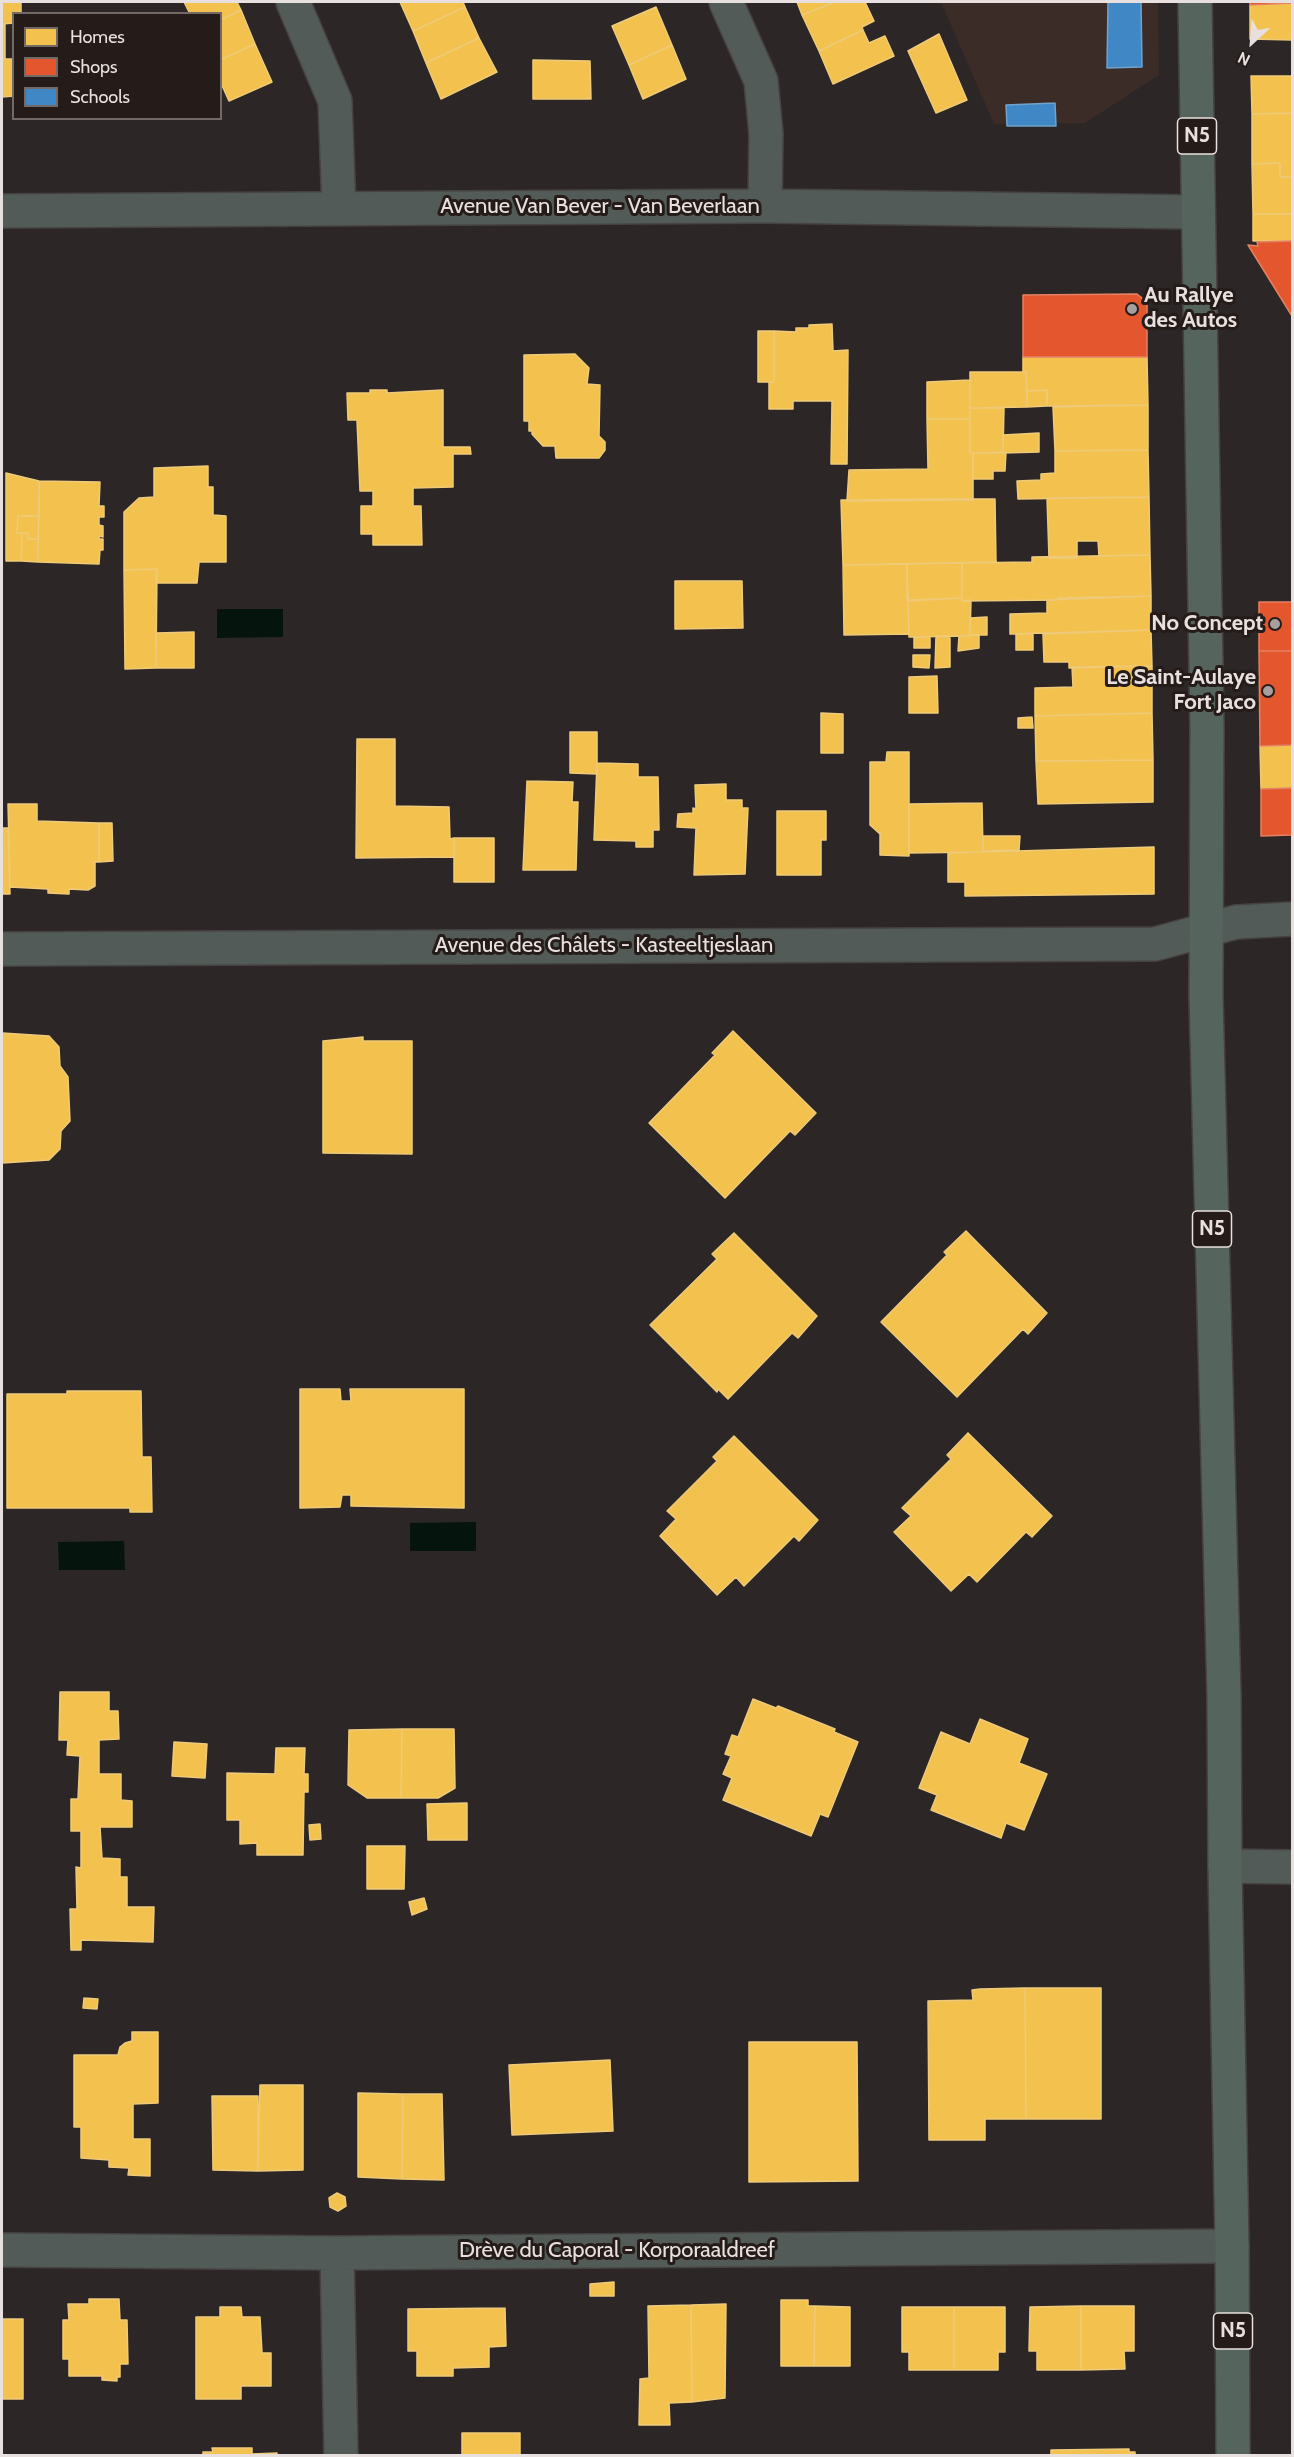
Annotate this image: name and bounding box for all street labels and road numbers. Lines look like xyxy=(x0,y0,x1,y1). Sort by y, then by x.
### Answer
road number: N5 xyxy=(1178,118,1216,154)
street label: Avenue Van Bever - Van Beverlaan xyxy=(440,194,760,220)
street label: Avenue des Châlets - Kasteeltjeslaan xyxy=(435,933,773,959)
road number: N5 xyxy=(1192,1211,1232,1247)
street label: Drève du Caporal - Korporaaldreef xyxy=(459,2238,775,2264)
road number: N5 xyxy=(1214,2313,1252,2349)

